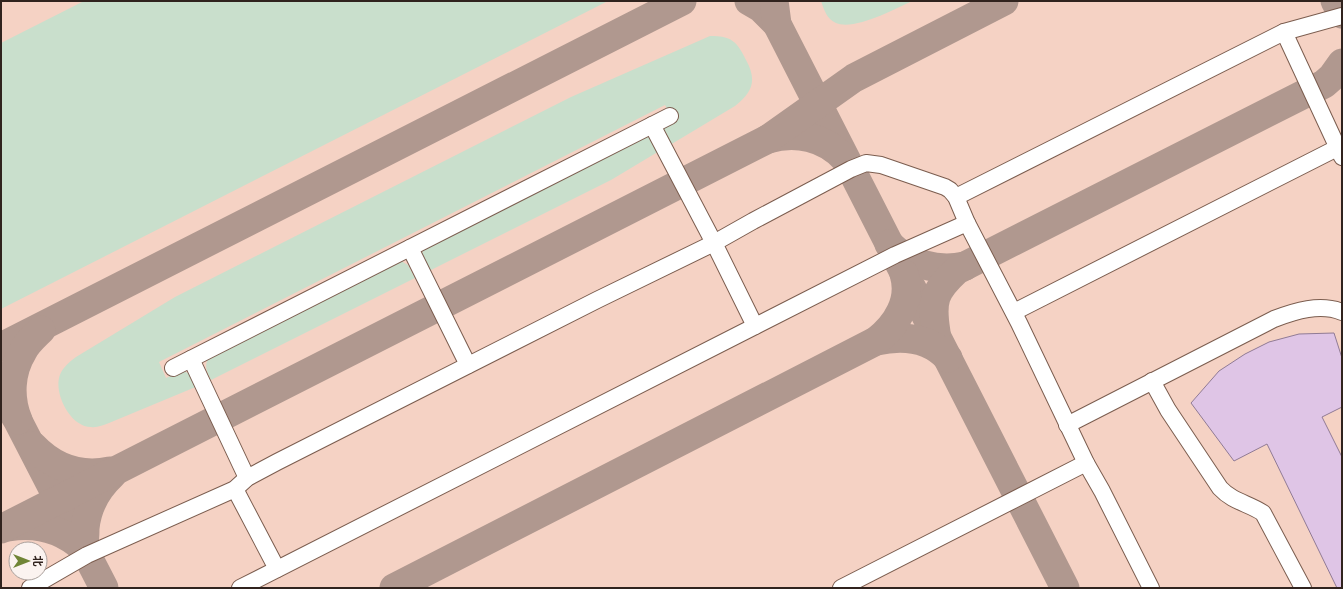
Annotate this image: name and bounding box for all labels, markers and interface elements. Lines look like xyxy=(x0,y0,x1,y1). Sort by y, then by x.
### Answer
north arrow xyxy=(8,541,48,581)
text: 北 xyxy=(31,556,45,567)

